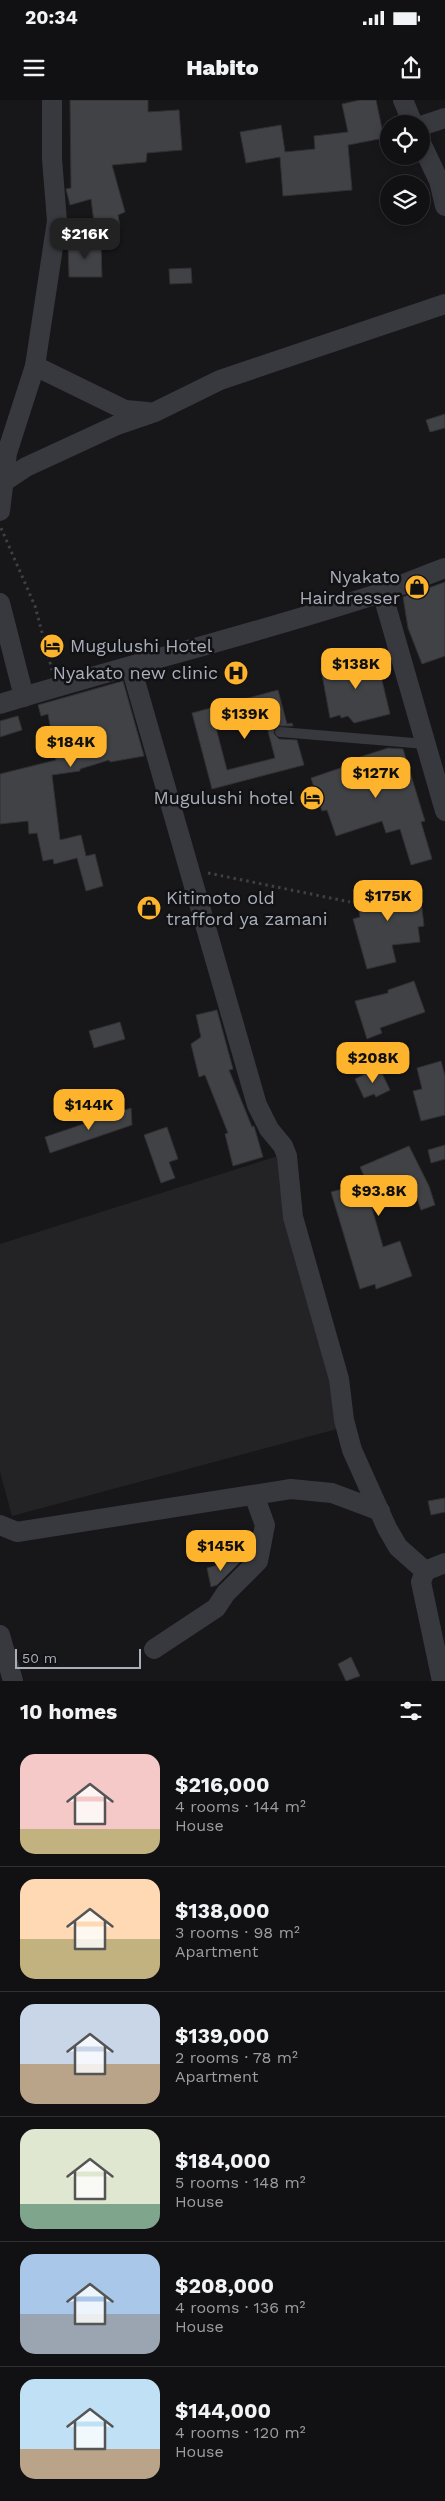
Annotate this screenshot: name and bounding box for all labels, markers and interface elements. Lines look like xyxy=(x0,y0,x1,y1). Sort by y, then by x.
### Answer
text: 20:34 xyxy=(25,6,78,29)
icon: menu xyxy=(20,54,48,82)
icon: share xyxy=(397,54,425,82)
text: Habito xyxy=(186,55,259,80)
map controls xyxy=(380,115,430,225)
button: locate xyxy=(380,115,430,165)
button: layers xyxy=(380,175,430,225)
pin: $216K xyxy=(50,218,120,260)
text: $216K xyxy=(61,224,109,243)
place label: Nyakato Hairdresser xyxy=(299,566,400,608)
shop icon: Nyakato Hairdresser xyxy=(404,574,430,600)
hotel icon: Mugulushi Hotel xyxy=(39,633,65,659)
place label: Mugulushi Hotel xyxy=(70,635,213,656)
pin: $138K xyxy=(321,648,391,690)
text: $138K xyxy=(332,654,380,673)
hospital icon: Nyakato new clinic xyxy=(223,660,249,686)
place label: Nyakato new clinic xyxy=(53,662,218,683)
pin: $139K xyxy=(210,698,280,740)
text: $139K xyxy=(221,704,269,723)
pin: $184K xyxy=(36,726,106,768)
text: $184K xyxy=(47,732,95,751)
pin: $127K xyxy=(341,756,411,799)
text: $127K xyxy=(352,763,400,782)
hotel icon: Mugulushi hotel xyxy=(299,785,325,811)
place label: Mugulushi hotel xyxy=(154,787,294,808)
pin: $175K xyxy=(353,880,423,922)
text: $175K xyxy=(364,886,412,905)
place label: Kitimoto old trafford ya zamani xyxy=(166,887,328,929)
shop icon: Kitimoto old trafford ya zamani xyxy=(136,895,162,921)
pin: $208K xyxy=(338,1042,408,1084)
text: $208K xyxy=(347,1048,399,1067)
pin: $144K xyxy=(54,1088,124,1131)
text: $144K xyxy=(65,1095,113,1114)
pin: $93.8K xyxy=(338,1174,420,1217)
text: $93.8K xyxy=(351,1181,407,1200)
pin: $145K xyxy=(186,1530,256,1572)
text: $145K xyxy=(197,1536,245,1555)
scale bar xyxy=(15,1646,141,1669)
text: 50 m xyxy=(22,1650,57,1666)
icon: filters xyxy=(397,1697,425,1725)
text: 10 homes xyxy=(20,1699,117,1724)
text: $216,000 xyxy=(175,1772,269,1797)
icon: home xyxy=(60,1774,120,1834)
text: 4 rooms · 144 m² xyxy=(175,1797,306,1816)
text: House xyxy=(175,1816,224,1835)
text: $138,000 xyxy=(175,1898,270,1923)
icon: home xyxy=(60,1899,120,1959)
text: 3 rooms · 98 m² xyxy=(175,1923,300,1942)
text: Apartment xyxy=(175,1942,258,1961)
text: $139,000 xyxy=(175,2023,269,2048)
icon: home xyxy=(60,2024,120,2084)
text: 2 rooms · 78 m² xyxy=(175,2048,298,2067)
text: Apartment xyxy=(175,2067,258,2086)
text: $184,000 xyxy=(175,2148,271,2173)
icon: home xyxy=(60,2149,120,2209)
text: 5 rooms · 148 m² xyxy=(175,2173,306,2192)
text: House xyxy=(175,2192,224,2211)
text: $208,000 xyxy=(175,2273,274,2298)
icon: home xyxy=(60,2274,120,2334)
text: 4 rooms · 136 m² xyxy=(175,2298,305,2317)
text: House xyxy=(175,2317,224,2336)
text: $144,000 xyxy=(175,2398,271,2423)
icon: home xyxy=(60,2399,120,2459)
text: 4 rooms · 120 m² xyxy=(175,2423,306,2442)
text: House xyxy=(175,2442,224,2461)

